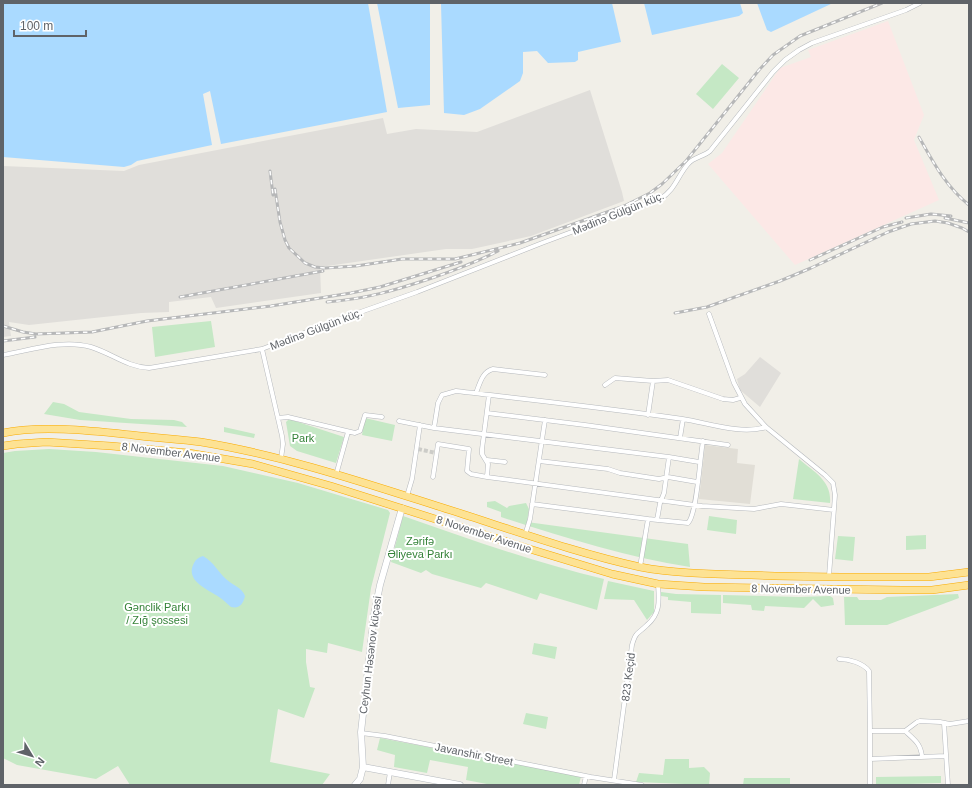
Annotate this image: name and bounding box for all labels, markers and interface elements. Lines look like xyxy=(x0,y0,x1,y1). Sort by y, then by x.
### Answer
scale bar xyxy=(14,12,86,38)
text: 100 m xyxy=(20,19,53,33)
street label: Mədinə Gülgün küç. xyxy=(570,189,666,237)
street label: Mədinə Gülgün küç. xyxy=(268,306,364,352)
park label: Park xyxy=(292,432,315,444)
street label: 8 November Avenue xyxy=(121,440,221,464)
street label: 8 November Avenue xyxy=(435,513,533,555)
park label: Zərifə Əliyeva Parkı xyxy=(387,535,453,560)
street label: 8 November Avenue xyxy=(751,582,851,596)
street label: Ceyhun Həsənov küçəsi xyxy=(357,595,383,715)
park label: Gənclik Parkı / Zığ şossesi xyxy=(124,601,190,626)
street label: 823 Keçid xyxy=(619,652,637,702)
north arrow xyxy=(12,736,52,776)
street label: Javanshir Street xyxy=(434,741,514,767)
text: N xyxy=(33,755,47,769)

